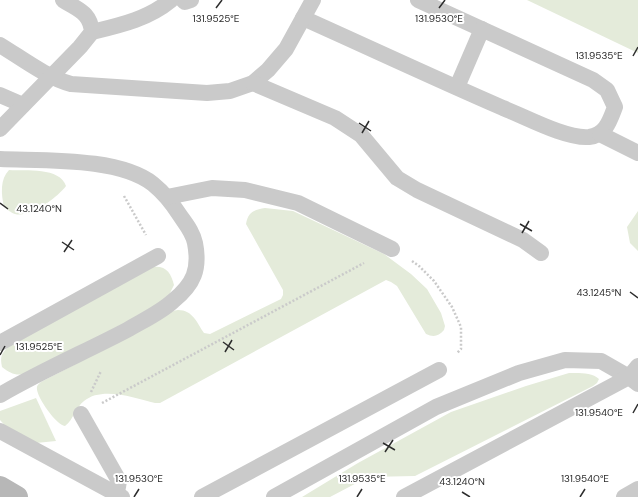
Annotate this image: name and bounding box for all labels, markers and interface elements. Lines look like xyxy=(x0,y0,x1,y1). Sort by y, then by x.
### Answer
text: 131.9525°E xyxy=(193,12,240,25)
text: 131.9530°E xyxy=(415,12,463,25)
text: 131.9535°E xyxy=(575,49,623,62)
text: 43.1240°N xyxy=(16,202,62,215)
text: 43.1245°N xyxy=(577,286,622,299)
text: 131.9525°E xyxy=(16,340,63,353)
text: 131.9540°E xyxy=(575,406,623,419)
text: 131.9530°E xyxy=(115,472,163,485)
text: 131.9535°E xyxy=(338,472,386,485)
text: 131.9540°E xyxy=(561,472,609,485)
text: 43.1240°N xyxy=(439,475,485,488)

